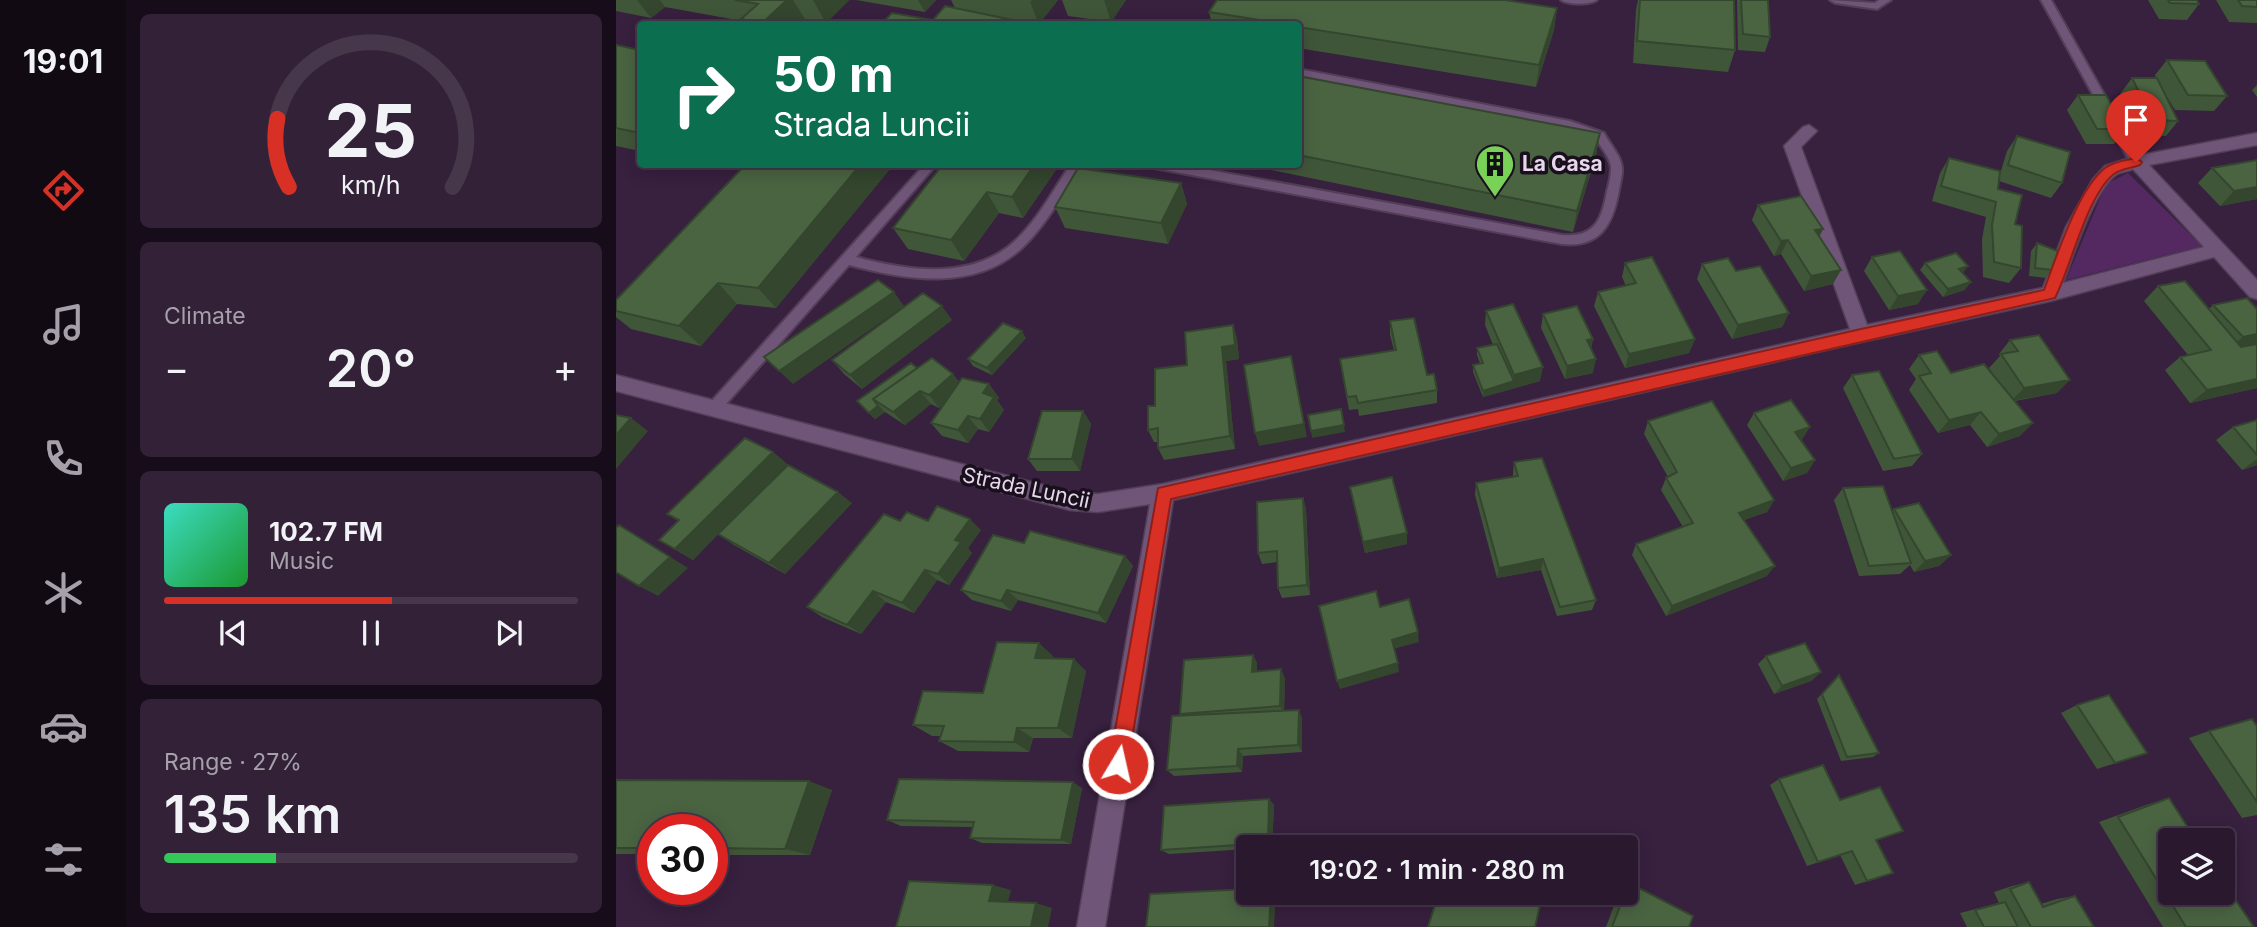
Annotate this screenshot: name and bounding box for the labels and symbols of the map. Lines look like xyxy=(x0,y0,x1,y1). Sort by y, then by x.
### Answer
pin xyxy=(2106,90,2166,162)
building icon: La Casa xyxy=(1474,143,1516,198)
place label: La Casa xyxy=(1522,151,1603,176)
street label: Strada Luncii xyxy=(960,462,1092,513)
position arrow xyxy=(1081,727,1155,801)
speed limit sign: 30 xyxy=(637,814,728,905)

